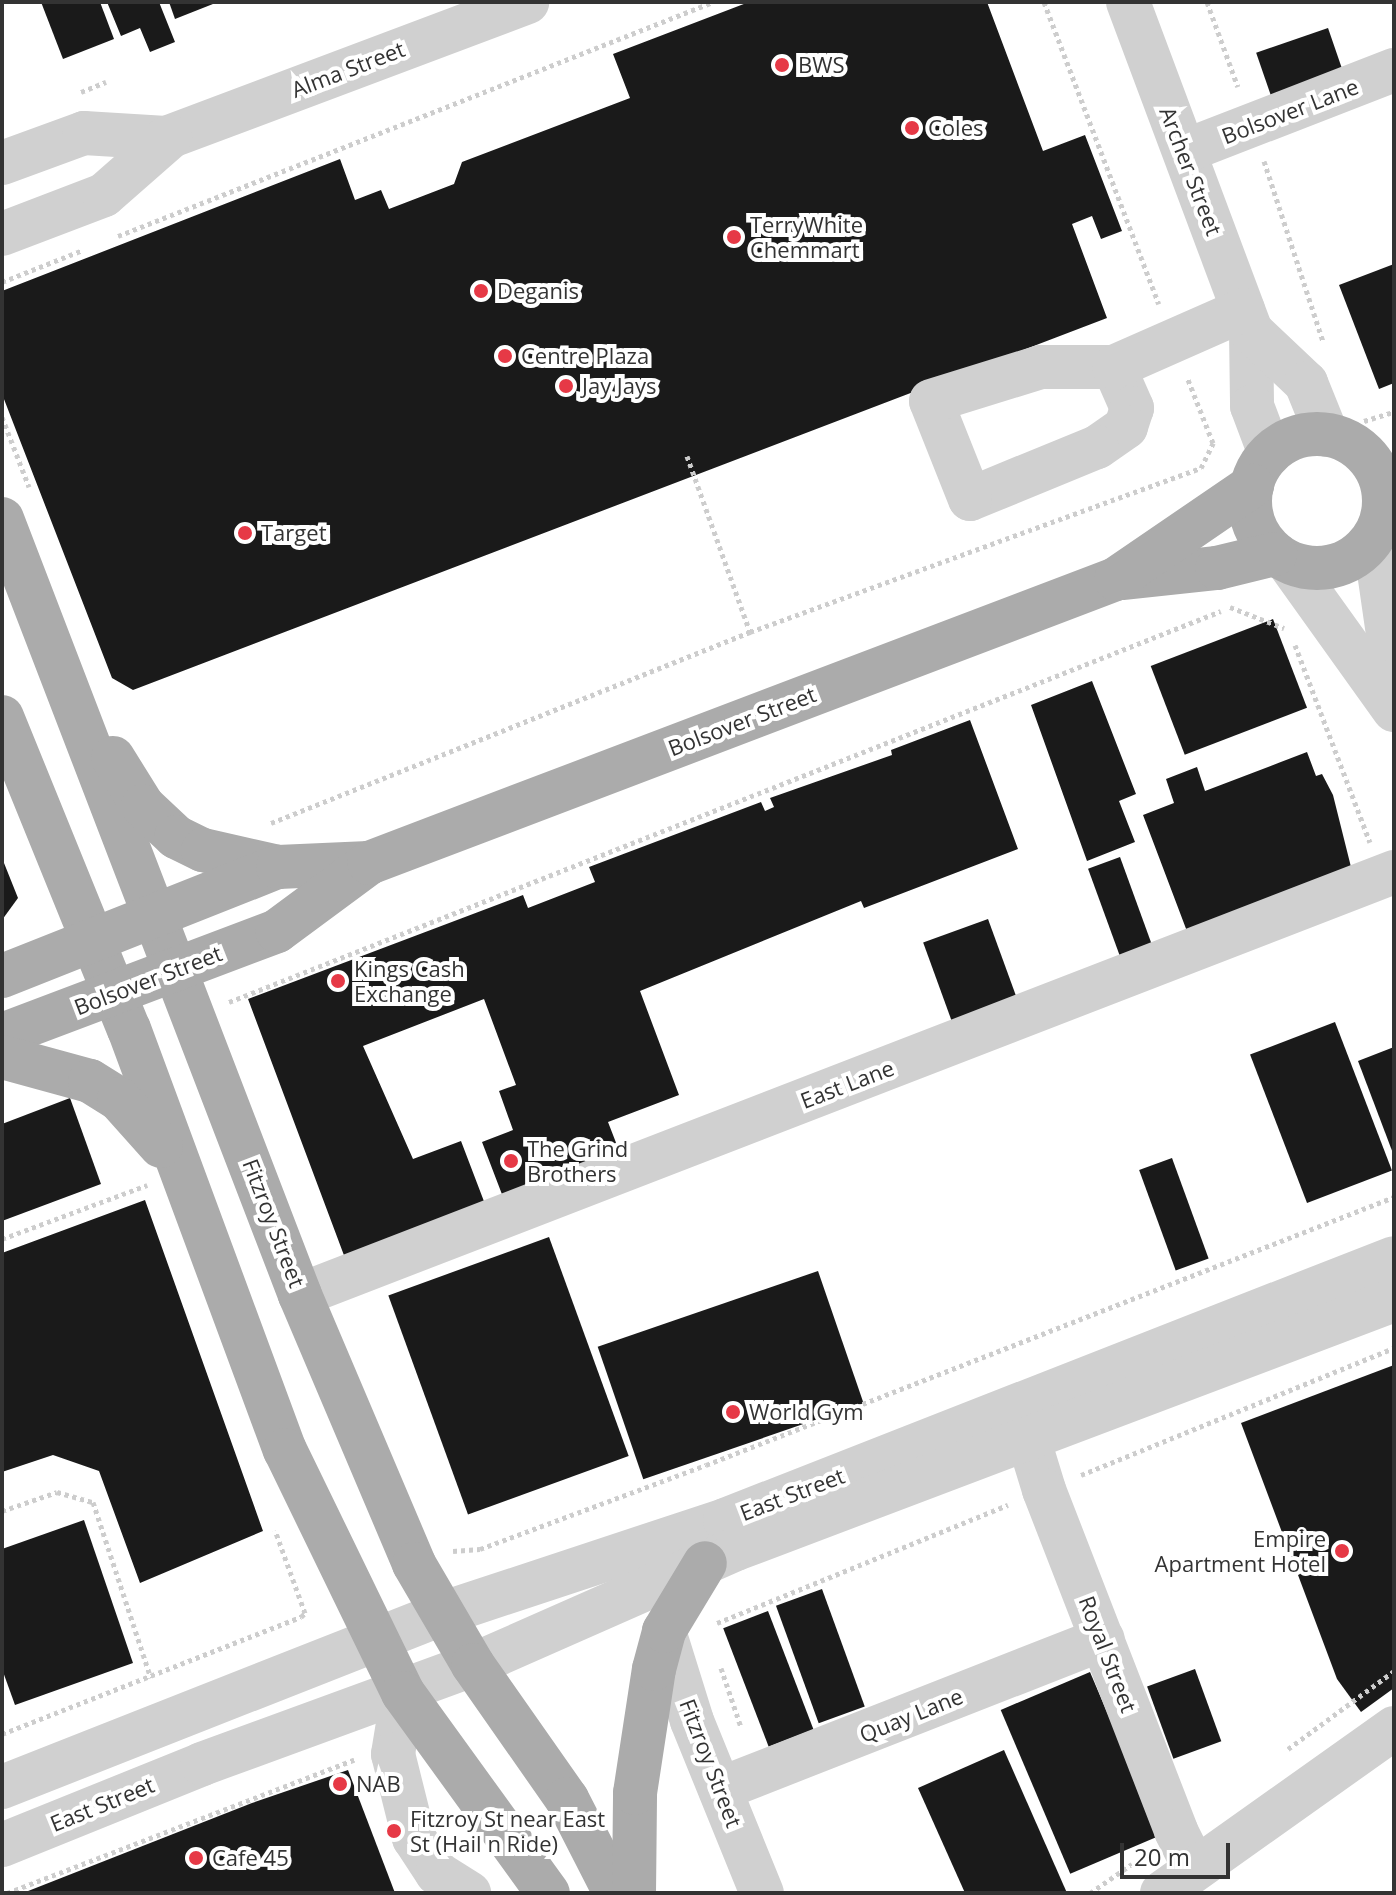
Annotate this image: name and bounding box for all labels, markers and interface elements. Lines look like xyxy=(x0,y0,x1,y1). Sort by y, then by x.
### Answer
street label: Alma Street xyxy=(288,35,408,103)
place label: BWS xyxy=(798,52,845,78)
marker: BWS xyxy=(773,56,791,74)
street label: Bolsover Lane xyxy=(1218,73,1362,149)
street label: Archer Street xyxy=(1154,103,1228,239)
place label: Coles xyxy=(928,115,983,141)
marker: Coles xyxy=(903,119,921,137)
place label: TerryWhite Chemmart xyxy=(750,211,863,262)
marker: TerryWhite Chemmart xyxy=(725,228,743,246)
place label: Deganis xyxy=(497,278,579,304)
marker: Deganis xyxy=(472,282,490,300)
place label: Centre Plaza xyxy=(521,343,649,369)
marker: Centre Plaza xyxy=(496,347,514,365)
place label: Jay Jays xyxy=(582,373,657,399)
marker: Jay Jays xyxy=(557,377,575,395)
place label: Target xyxy=(261,520,326,546)
marker: Target xyxy=(236,524,254,542)
street label: Bolsover Street xyxy=(664,681,820,761)
street label: Bolsover Street xyxy=(70,940,226,1020)
place label: Kings Cash Exchange xyxy=(354,955,465,1006)
marker: Kings Cash Exchange xyxy=(329,972,347,990)
street label: East Lane xyxy=(797,1054,897,1114)
place label: The Grind Brothers xyxy=(527,1135,628,1186)
marker: The Grind Brothers xyxy=(502,1152,520,1170)
street label: Fitzroy Street xyxy=(237,1155,311,1291)
place label: World Gym xyxy=(749,1399,864,1425)
marker: World Gym xyxy=(724,1403,742,1421)
street label: East Street xyxy=(736,1462,848,1526)
place label: Empire Apartment Hotel xyxy=(1155,1525,1326,1576)
marker: Empire Apartment Hotel xyxy=(1333,1542,1351,1560)
street label: Royal Street xyxy=(1074,1592,1142,1716)
street label: Quay Lane xyxy=(855,1682,967,1748)
street label: Fitzroy Street xyxy=(674,1695,748,1831)
street label: East Street xyxy=(46,1771,158,1837)
place label: NAB xyxy=(356,1771,401,1797)
marker: NAB xyxy=(331,1775,349,1793)
place label: Fitzroy St near East St (Hail n Ride) xyxy=(410,1805,605,1856)
marker: Fitzroy St near East St (Hail n Ride) xyxy=(385,1822,403,1840)
scale bar xyxy=(1124,1827,1234,1877)
text: 20 m xyxy=(1134,1840,1190,1873)
place label: Cafe 45 xyxy=(212,1845,289,1871)
marker: Cafe 45 xyxy=(187,1849,205,1867)

